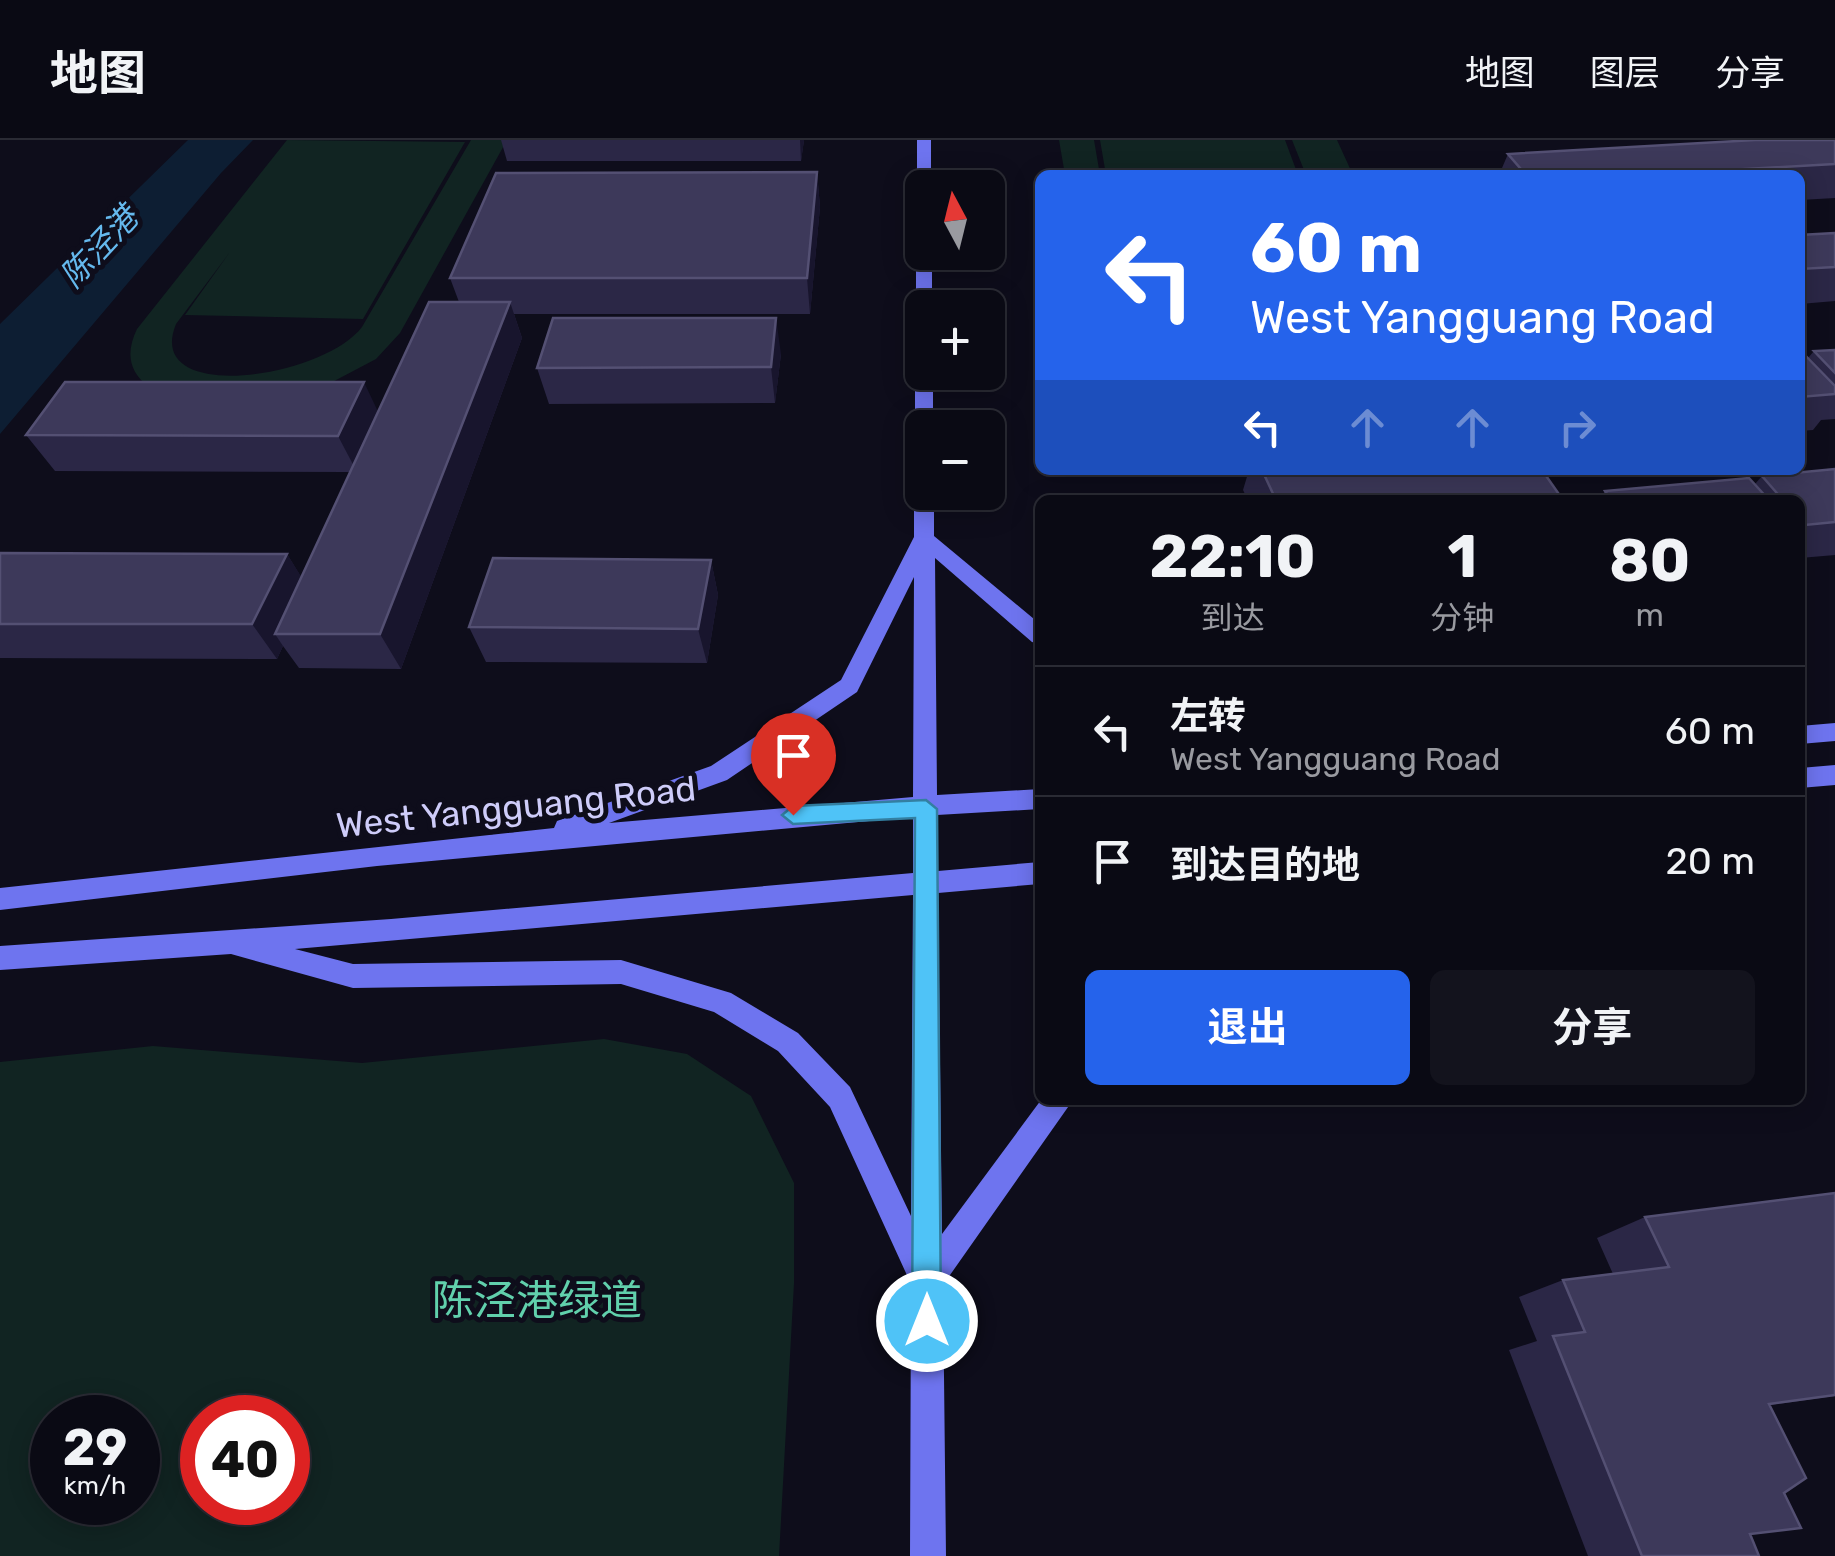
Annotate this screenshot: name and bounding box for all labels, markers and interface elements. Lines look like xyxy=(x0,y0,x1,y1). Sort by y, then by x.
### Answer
text: 地图 xyxy=(50,45,146,102)
text: 地图 xyxy=(1465,52,1535,94)
text: 图层 xyxy=(1590,52,1660,94)
text: 分享 xyxy=(1715,52,1785,94)
north arrow xyxy=(905,170,1005,270)
map controls xyxy=(905,170,1005,510)
water label: 陈泾港 xyxy=(52,196,148,295)
text: 60 m xyxy=(1250,207,1422,290)
icon: left xyxy=(1085,210,1215,340)
button: + xyxy=(905,290,1005,390)
text: West Yangguang Road xyxy=(1250,291,1715,344)
icon: left xyxy=(1235,400,1290,455)
icon: ahead xyxy=(1340,400,1395,455)
icon: ahead xyxy=(1445,400,1500,455)
icon: right xyxy=(1550,400,1605,455)
button: − xyxy=(905,410,1005,510)
text: 22:10 xyxy=(1150,521,1316,592)
text: 1 xyxy=(1447,521,1477,592)
text: 80 xyxy=(1609,525,1690,596)
text: m xyxy=(1635,596,1664,634)
text: 到达 xyxy=(1201,599,1265,637)
text: 分钟 xyxy=(1430,599,1494,637)
text: 左转 xyxy=(1170,693,1246,739)
icon: left xyxy=(1085,704,1140,759)
text: 60 m xyxy=(1665,708,1755,754)
pin xyxy=(751,713,836,816)
icon: arrive xyxy=(766,728,821,783)
text: West Yangguang Road xyxy=(1170,740,1501,778)
street label: West Yangguang Road xyxy=(334,767,698,847)
icon: arrive xyxy=(1085,834,1140,889)
text: 20 m xyxy=(1665,838,1755,884)
text: 到达目的地 xyxy=(1170,842,1360,888)
button: 退出 xyxy=(1085,970,1410,1085)
button: 分享 xyxy=(1430,970,1755,1085)
position arrow xyxy=(875,1269,979,1373)
park label: 陈泾港绿道 xyxy=(432,1276,642,1326)
speed limit sign: 40 xyxy=(180,1395,310,1525)
text: 29 xyxy=(63,1418,127,1478)
text: km/h xyxy=(64,1471,126,1500)

